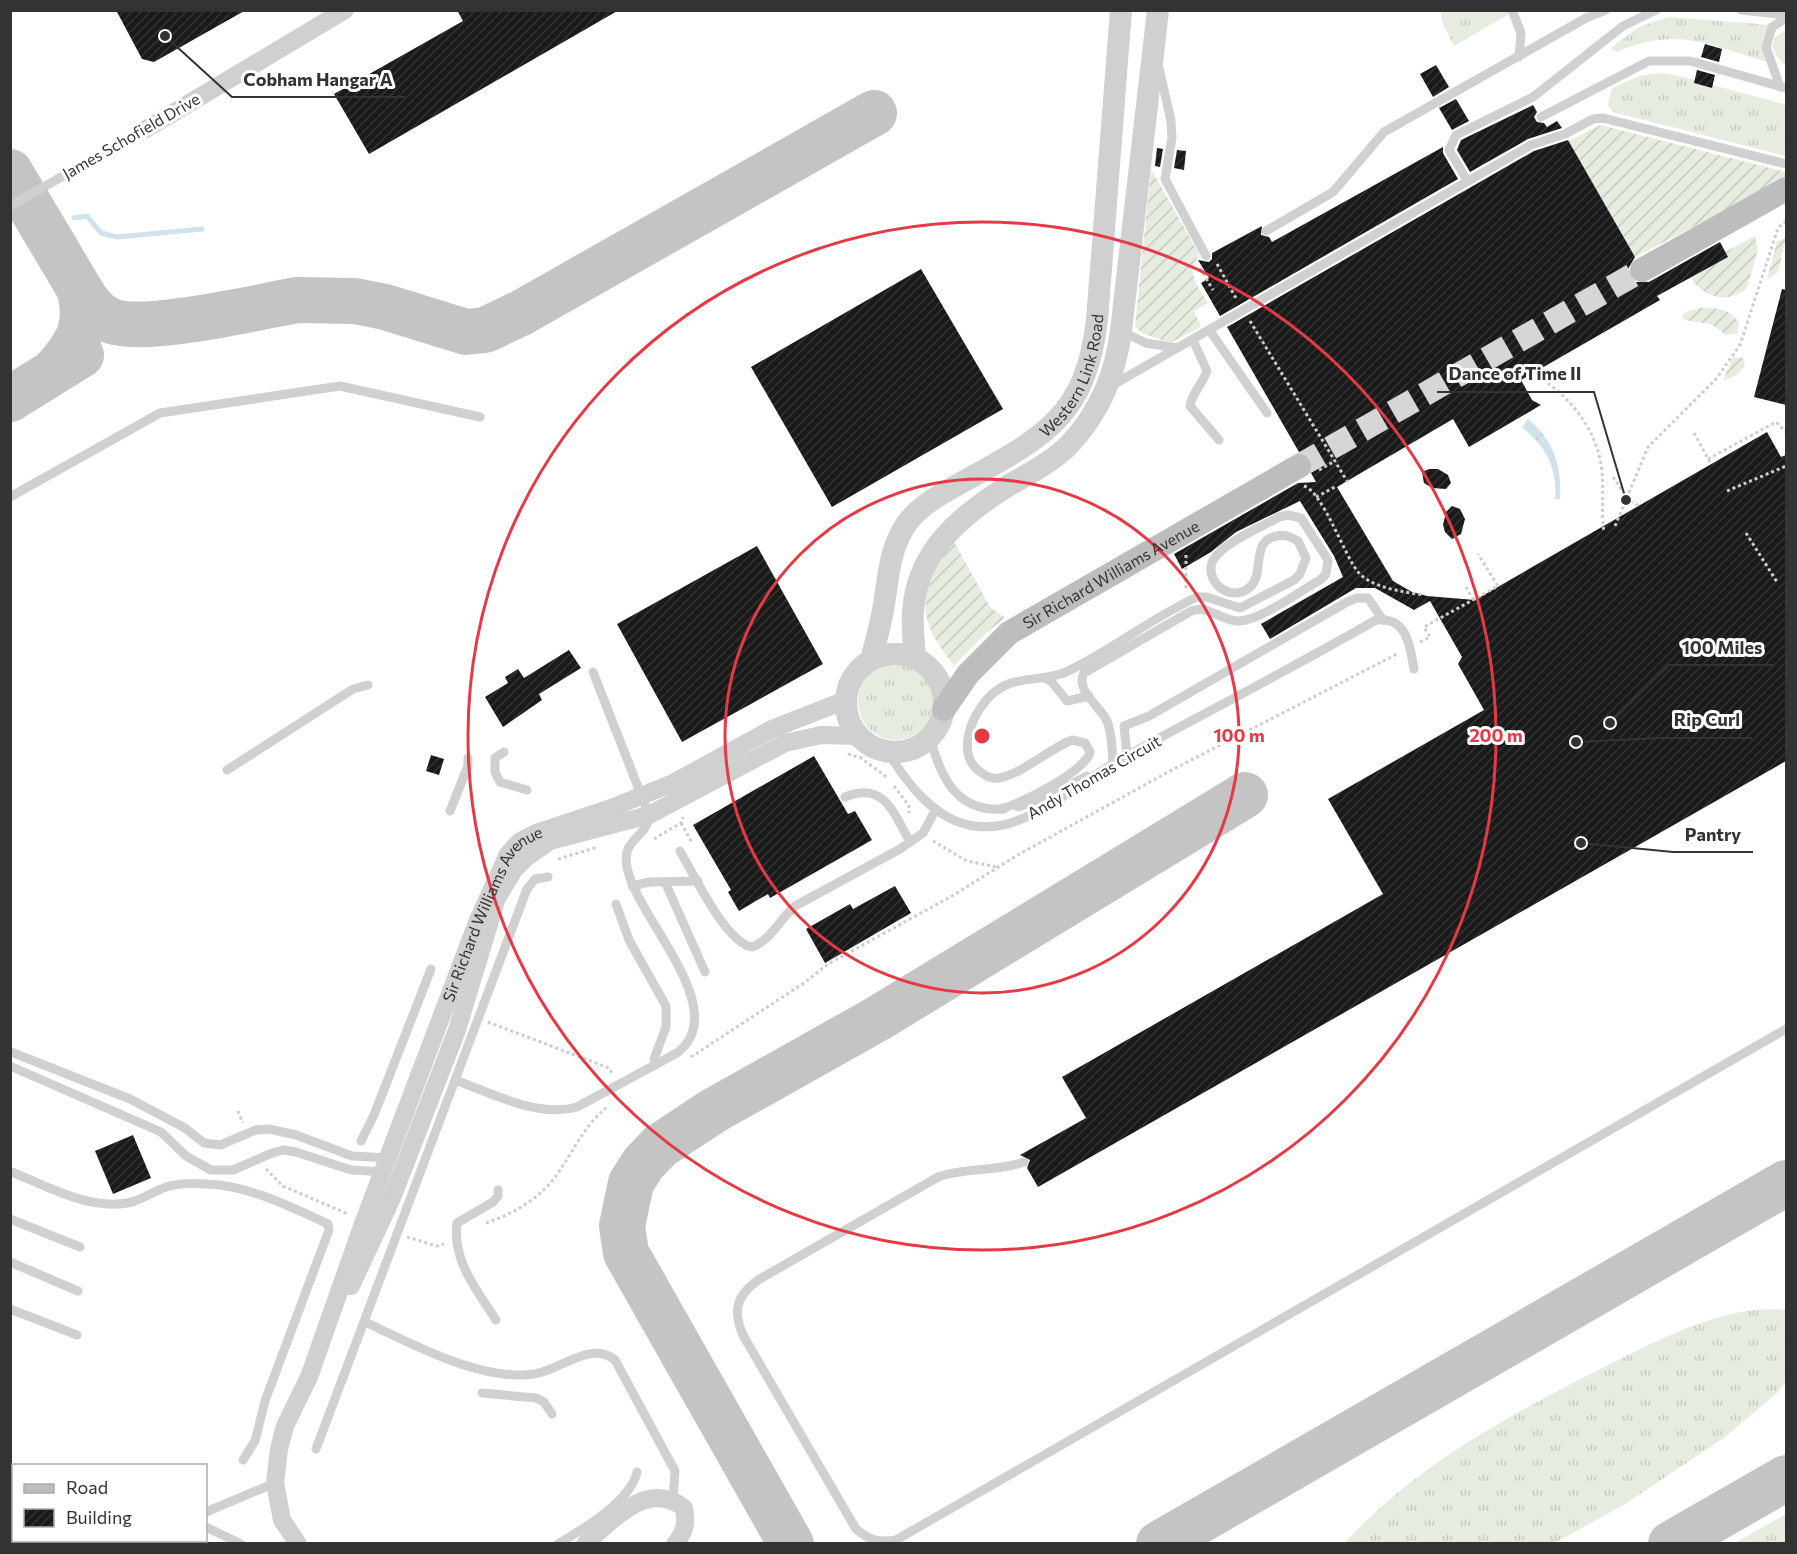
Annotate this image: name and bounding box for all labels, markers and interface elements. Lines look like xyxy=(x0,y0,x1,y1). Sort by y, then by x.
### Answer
callout: Cobham Hangar A xyxy=(232,61,405,97)
text: Cobham Hangar A xyxy=(243,68,393,90)
street label: James Schofield Drive xyxy=(59,88,203,183)
street label: Western Link Road xyxy=(1035,313,1106,440)
callout: Dance of Time II xyxy=(1437,356,1594,392)
text: Dance of Time II xyxy=(1449,362,1581,384)
street label: Sir Richard Williams Avenue xyxy=(1019,516,1202,632)
callout: 100 Miles xyxy=(1669,629,1774,665)
text: 100 Miles xyxy=(1682,636,1762,658)
callout: Rip Curl xyxy=(1661,702,1752,738)
text: Rip Curl xyxy=(1674,708,1740,730)
text: 100 m xyxy=(1213,724,1265,746)
text: 200 m xyxy=(1469,724,1523,746)
centre of rings xyxy=(972,726,992,746)
street label: Andy Thomas Circuit xyxy=(1024,730,1164,823)
callout: Pantry xyxy=(1673,816,1753,852)
street label: Sir Richard Williams Avenue xyxy=(438,822,544,1004)
text: Pantry xyxy=(1685,823,1741,845)
legend xyxy=(12,1464,207,1542)
text: Road xyxy=(66,1476,108,1498)
text: Building xyxy=(66,1506,132,1528)

